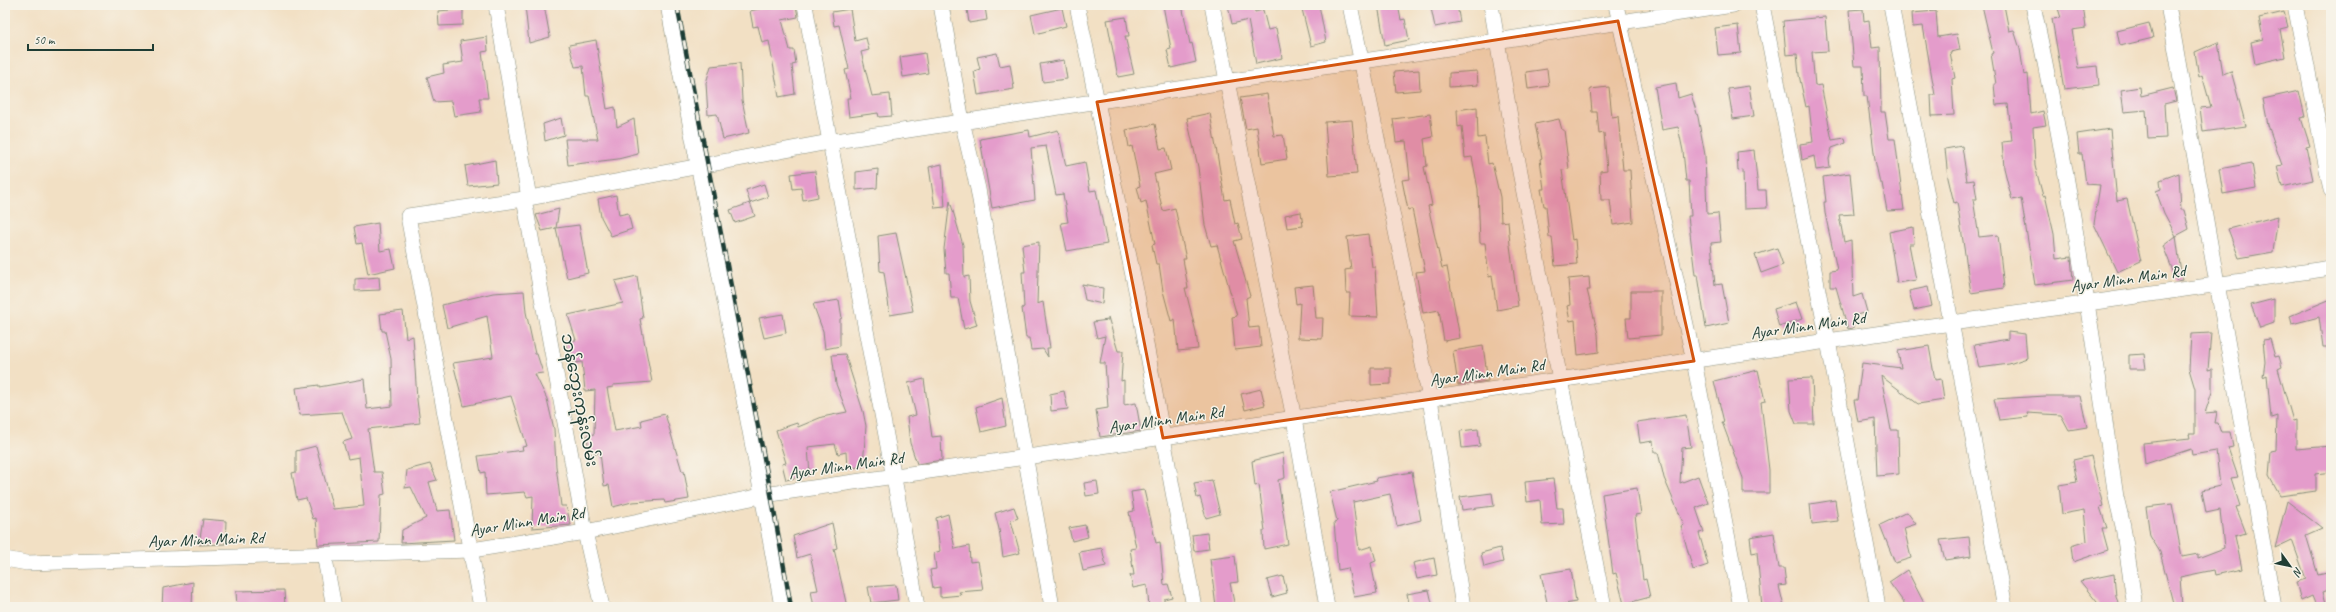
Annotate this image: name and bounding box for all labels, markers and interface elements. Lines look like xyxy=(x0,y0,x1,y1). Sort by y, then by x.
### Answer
scale bar xyxy=(28,26,153,52)
text: 50 m xyxy=(34,32,56,48)
street label: Ayar Minn Main Rd xyxy=(2069,260,2189,297)
street label: Ayar Minn Main Rd xyxy=(1749,307,1869,344)
street label: ဘန်ဘွေးကုန်းလမ်း xyxy=(552,331,604,469)
street label: Ayar Minn Main Rd xyxy=(1428,354,1548,391)
street label: Ayar Minn Main Rd xyxy=(1107,401,1227,438)
street label: Ayar Minn Main Rd xyxy=(787,447,907,484)
street label: Ayar Minn Main Rd xyxy=(468,502,588,541)
street label: Ayar Minn Main Rd xyxy=(148,527,267,552)
north arrow xyxy=(2270,546,2310,586)
text: N xyxy=(2289,565,2306,580)

